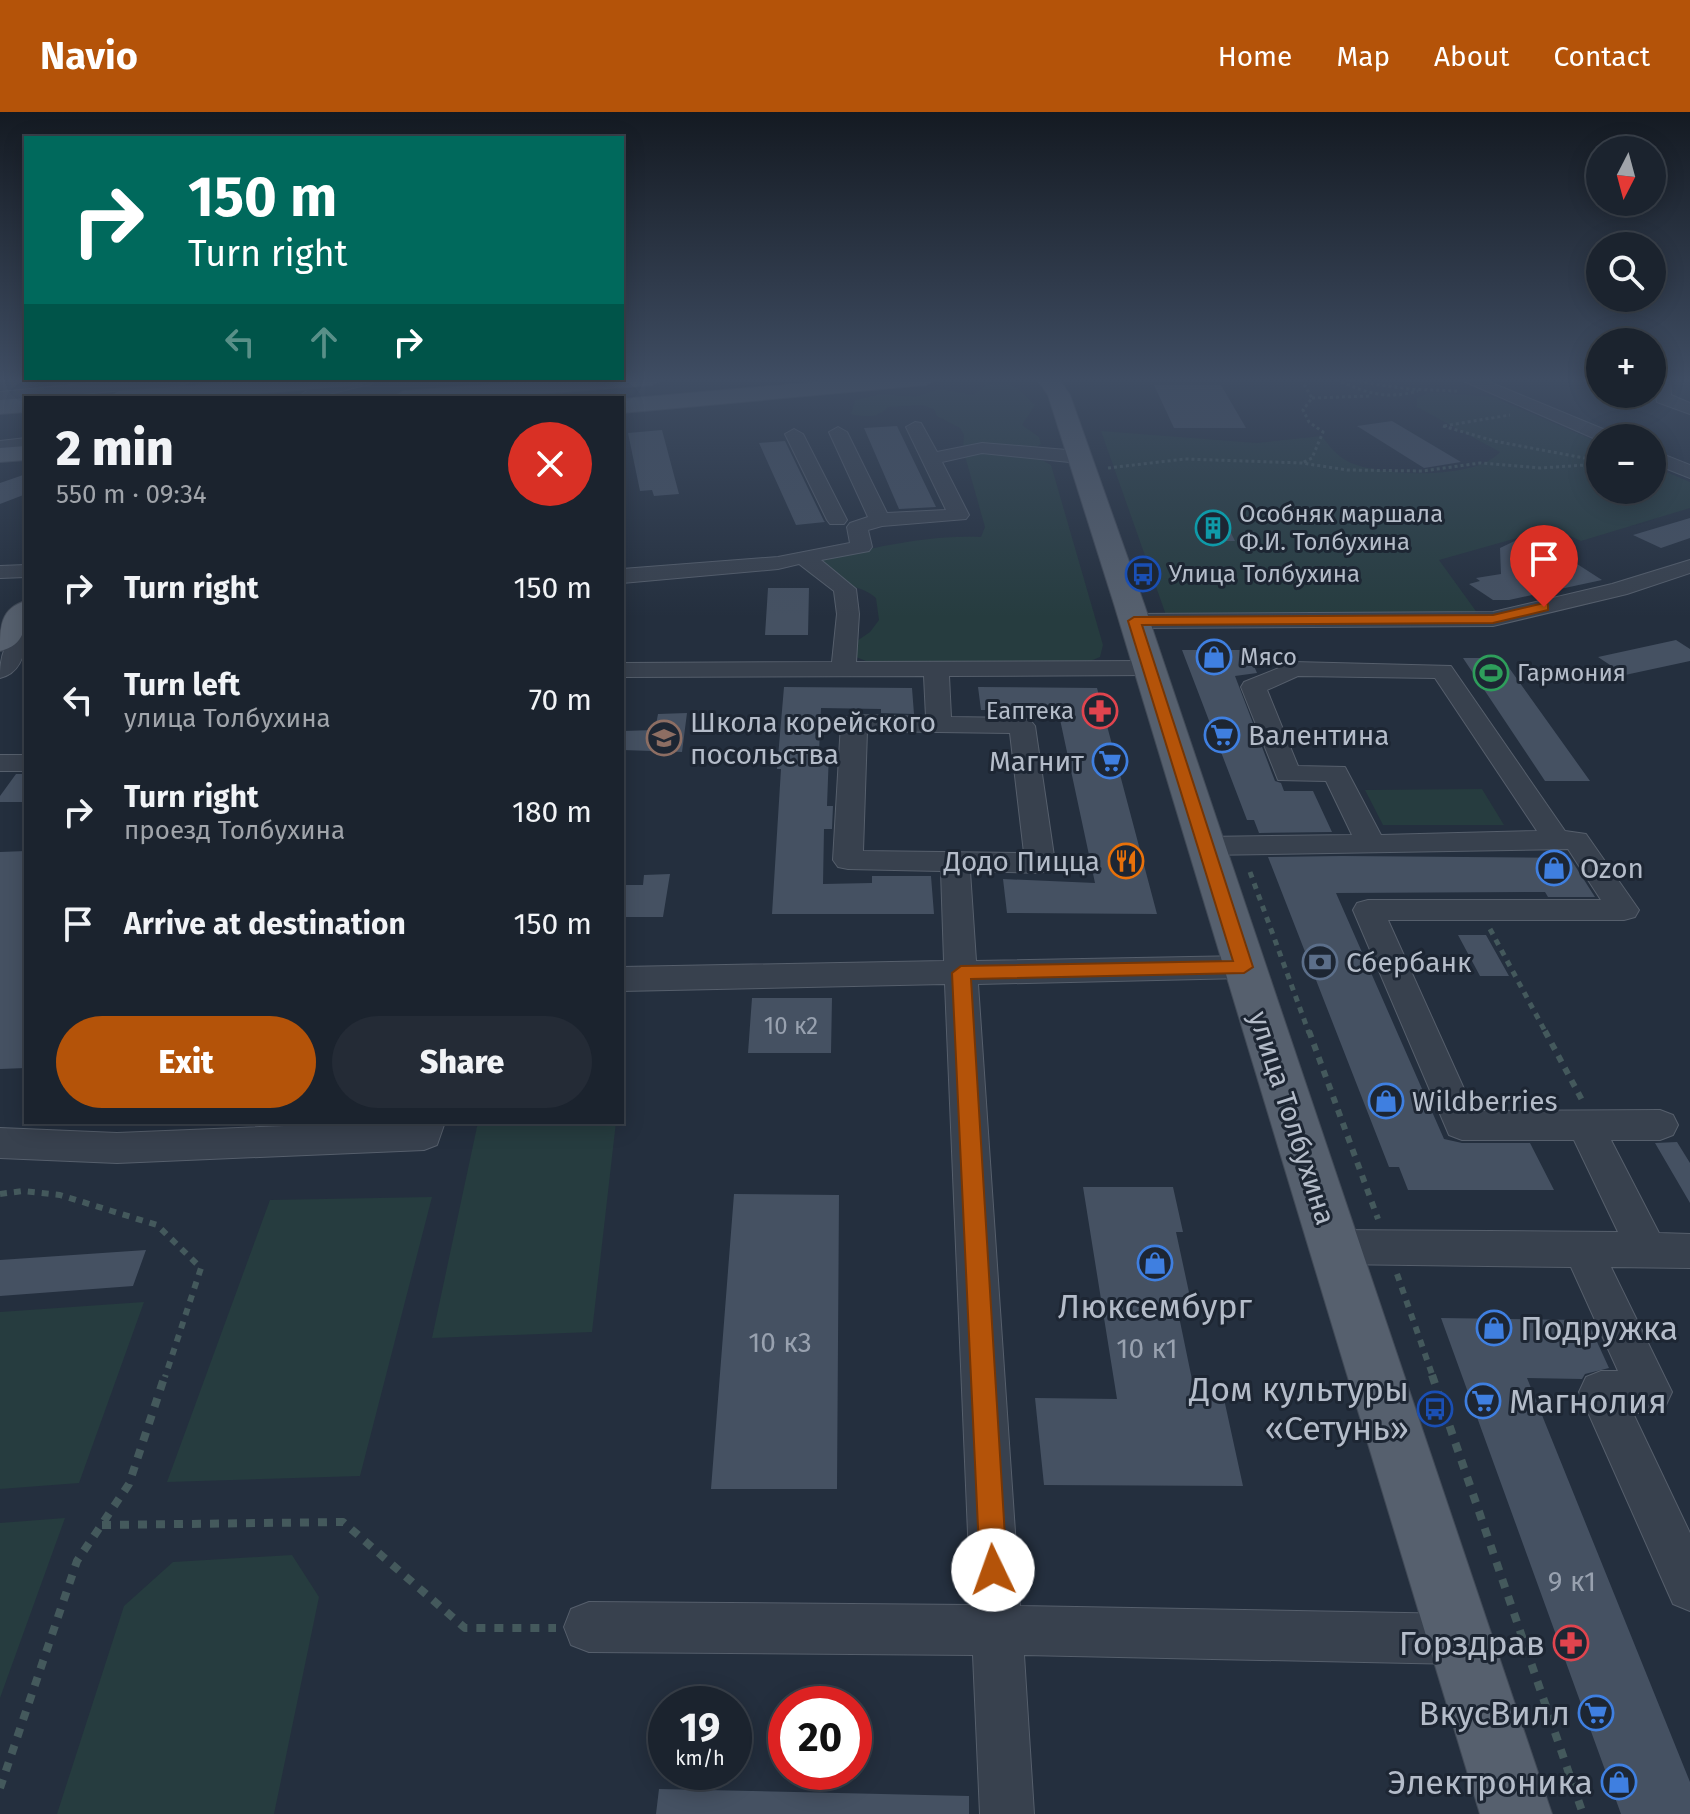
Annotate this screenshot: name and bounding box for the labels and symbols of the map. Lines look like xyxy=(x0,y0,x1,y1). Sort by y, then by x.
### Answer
north arrow xyxy=(1586,136,1666,216)
place label: Особняк маршала Ф.И. Толбухина xyxy=(1239,500,1443,556)
building icon: Особняк маршала Ф.И. Толбухина xyxy=(1194,509,1232,547)
pin xyxy=(1510,525,1578,607)
bus stop icon: Улица Толбухина xyxy=(1124,555,1162,593)
place label: Улица Толбухина xyxy=(1169,560,1360,588)
shop icon: Мясо xyxy=(1195,638,1233,676)
place label: Мясо xyxy=(1240,643,1297,671)
sports icon: Гармония xyxy=(1472,654,1510,692)
place label: Гармония xyxy=(1517,659,1626,687)
pharmacy icon: Еаптека xyxy=(1081,692,1119,730)
place label: Еаптека xyxy=(986,697,1074,725)
place label: Школа корейского посольства xyxy=(690,706,936,771)
supermarket icon: Валентина xyxy=(1203,716,1241,754)
school or university icon: Школа корейского посольства xyxy=(645,719,683,757)
place label: Валентина xyxy=(1248,719,1390,752)
supermarket icon: Магнит xyxy=(1091,742,1129,780)
place label: Магнит xyxy=(989,745,1084,778)
restaurant icon: Додо Пицца xyxy=(1107,842,1145,880)
place label: Додо Пицца xyxy=(943,845,1100,878)
shop icon: Ozon xyxy=(1535,849,1573,887)
place label: Ozon xyxy=(1580,852,1644,885)
bank icon: Сбербанк xyxy=(1301,943,1339,981)
place label: Сбербанк xyxy=(1346,946,1472,979)
street label: улица Толбухина xyxy=(1242,1007,1342,1229)
house number: 10 к2 xyxy=(764,1012,818,1040)
shop icon: Wildberries xyxy=(1367,1082,1405,1120)
place label: Wildberries xyxy=(1412,1085,1558,1118)
shop icon: Люксембург xyxy=(1136,1244,1174,1282)
place label: Люксембург xyxy=(1058,1286,1253,1327)
place label: Подружка xyxy=(1520,1308,1678,1349)
shop icon: Подружка xyxy=(1475,1309,1513,1347)
house number: 10 к3 xyxy=(748,1326,812,1359)
house number: 10 к1 xyxy=(1116,1332,1178,1365)
place label: Дом культуры «Сетунь» xyxy=(1188,1369,1409,1449)
place label: Магнолия xyxy=(1509,1381,1667,1422)
supermarket icon: Магнолия xyxy=(1464,1382,1502,1420)
bus stop icon: Дом культуры «Сетунь» xyxy=(1416,1390,1454,1428)
position arrow xyxy=(951,1528,1035,1612)
house number: 9 к1 xyxy=(1548,1565,1596,1598)
place label: Горздрав xyxy=(1399,1623,1545,1664)
pharmacy icon: Горздрав xyxy=(1552,1624,1590,1662)
speed limit sign: 20 xyxy=(768,1686,872,1790)
place label: ВкусВилл xyxy=(1419,1693,1570,1734)
supermarket icon: ВкусВилл xyxy=(1577,1694,1615,1732)
place label: Электроника xyxy=(1388,1762,1593,1803)
shop icon: Электроника xyxy=(1600,1763,1638,1801)

